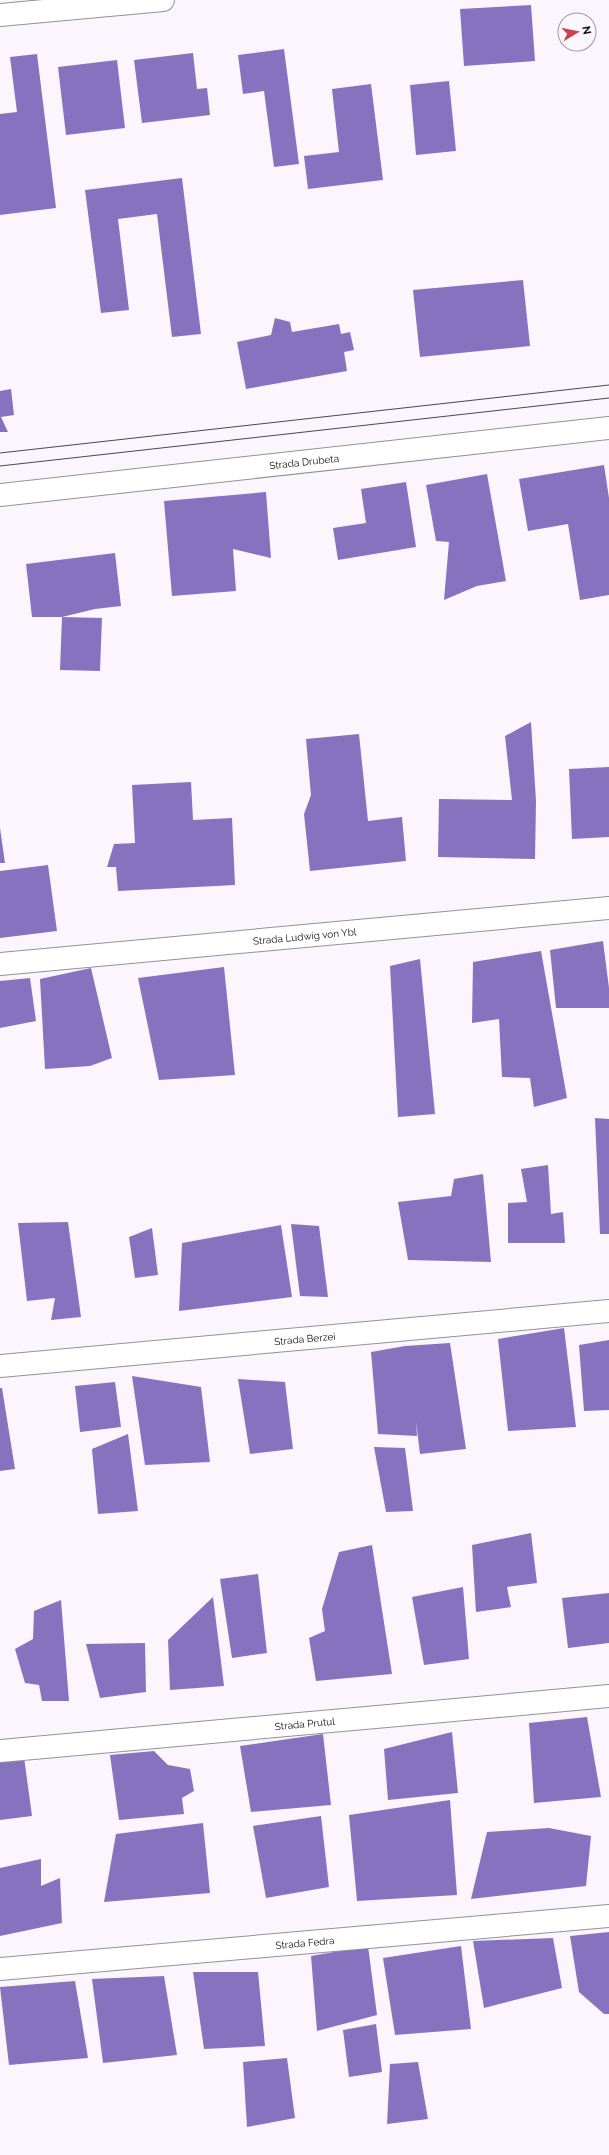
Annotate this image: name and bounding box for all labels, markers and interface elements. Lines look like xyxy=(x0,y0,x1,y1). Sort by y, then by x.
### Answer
north arrow xyxy=(557,12,597,52)
text: N xyxy=(579,25,593,36)
street label: Strada Drubeta xyxy=(269,453,340,471)
street label: Strada Ludwig von Ybl xyxy=(253,926,357,947)
street label: Strada Berzei xyxy=(274,1331,336,1347)
street label: Strada Prutul xyxy=(274,1716,336,1732)
street label: Strada Fedra xyxy=(275,1935,335,1951)

